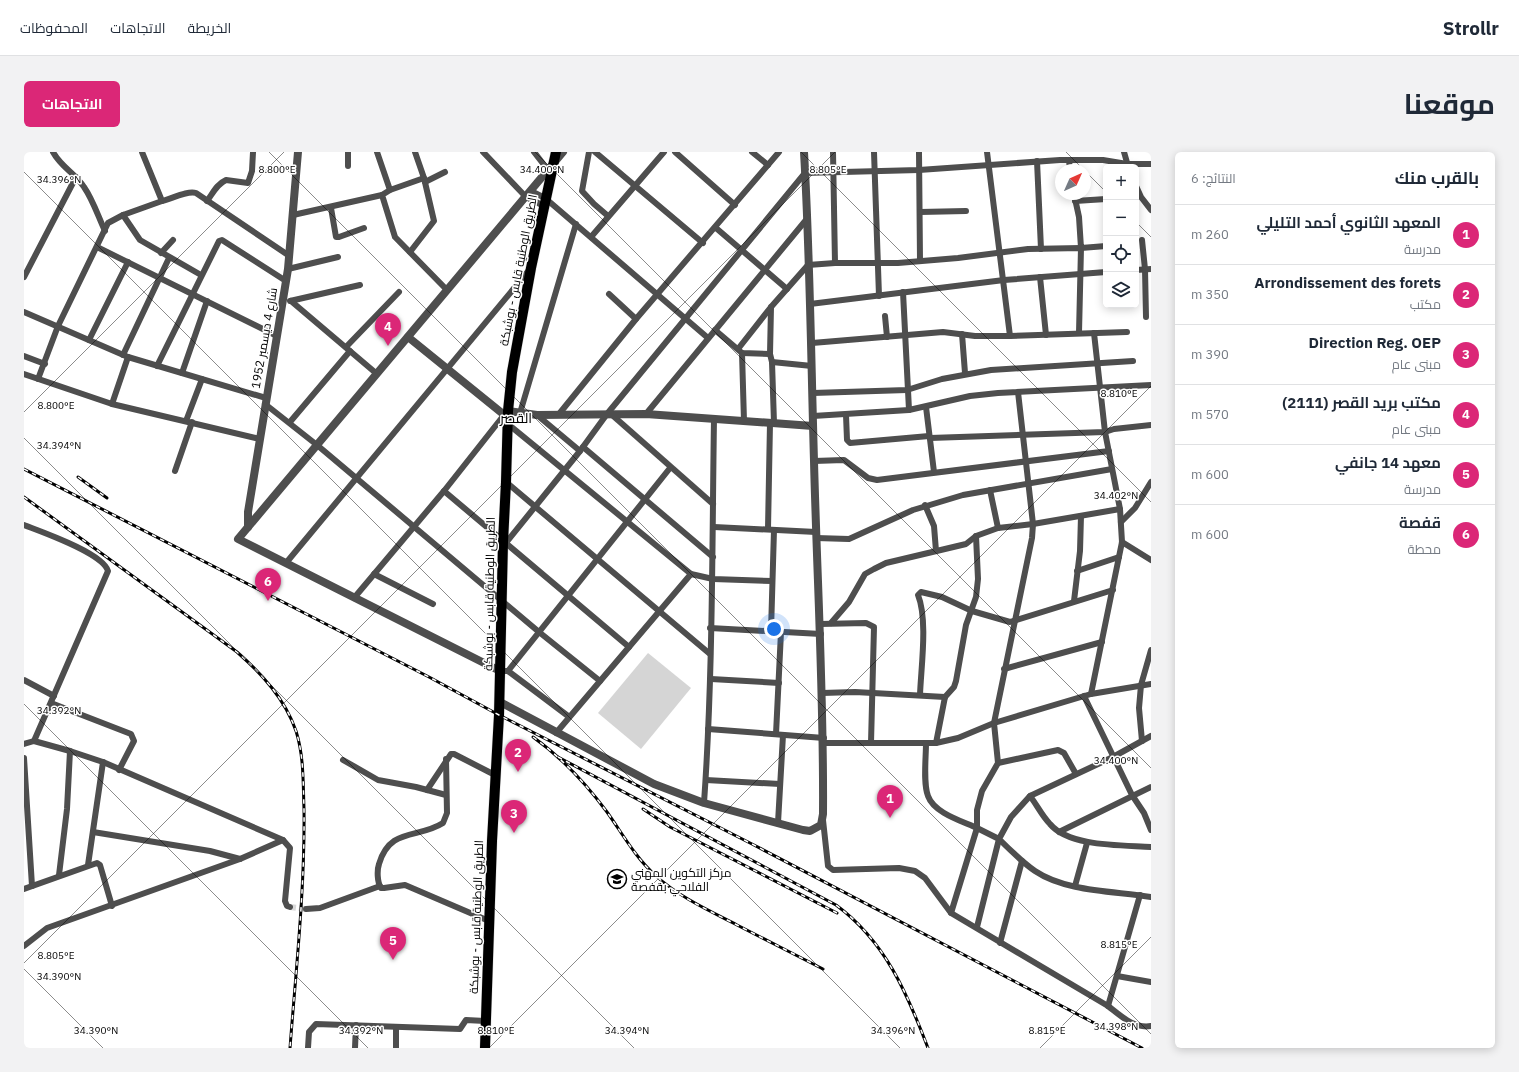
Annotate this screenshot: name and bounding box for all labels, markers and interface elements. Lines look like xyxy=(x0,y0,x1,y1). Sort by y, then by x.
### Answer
text: Strollr xyxy=(1443,16,1499,40)
text: المحفوظات xyxy=(20,19,88,37)
text: الاتجاهات xyxy=(110,19,166,37)
text: الخريطة xyxy=(188,19,231,37)
button: الاتجاهات xyxy=(24,81,120,127)
text: موقعنا xyxy=(1404,85,1495,122)
text: 8.800°E xyxy=(258,163,296,176)
text: 34.400°N xyxy=(520,163,564,176)
text: 8.805°E xyxy=(809,163,847,176)
north arrow xyxy=(1055,164,1091,200)
map controls xyxy=(1103,164,1139,308)
button: + xyxy=(1103,164,1139,200)
text: بالقرب منك xyxy=(1395,167,1479,189)
text: النتائج: 6 xyxy=(1191,170,1236,187)
text: 34.396°N xyxy=(37,173,81,186)
street label: الطريق الوطنية قابس - بوشبكة xyxy=(496,193,540,347)
button: − xyxy=(1103,200,1139,236)
text: المعهد الثانوي أحمد التليلي xyxy=(1256,213,1441,232)
text: 260 m xyxy=(1191,226,1229,243)
text: 1 xyxy=(1462,226,1470,243)
button: locate xyxy=(1103,236,1139,272)
text: مدرسة xyxy=(1404,241,1441,258)
button: layers xyxy=(1103,272,1139,308)
text: Arrondissement des forets xyxy=(1254,273,1441,292)
street label: شارع 4 ديسمبر 1952 xyxy=(248,286,281,390)
text: 350 m xyxy=(1191,286,1229,303)
text: 2 xyxy=(1462,286,1470,303)
text: مكتب xyxy=(1410,296,1441,313)
pin: 4 xyxy=(375,313,401,346)
text: Direction Reg. OEP xyxy=(1309,333,1441,352)
text: 390 m xyxy=(1191,346,1229,363)
text: 3 xyxy=(1462,346,1470,363)
text: مبنى عام xyxy=(1392,356,1441,373)
text: 8.810°E xyxy=(1100,387,1138,400)
text: مكتب بريد القصر (2111) xyxy=(1282,393,1441,412)
text: 8.800°E xyxy=(37,399,75,412)
text: 570 m xyxy=(1191,406,1229,423)
text: 4 xyxy=(1462,406,1470,423)
district label: القصر xyxy=(499,409,532,427)
text: مبنى عام xyxy=(1392,421,1441,438)
text: 34.394°N xyxy=(37,439,81,452)
text: معهد 14 جانفي xyxy=(1335,453,1441,472)
text: 600 m xyxy=(1191,466,1229,483)
text: 5 xyxy=(1462,466,1470,483)
text: مدرسة xyxy=(1404,481,1441,498)
text: 34.402°N xyxy=(1094,489,1138,502)
text: قفصة xyxy=(1399,513,1441,532)
street label: الطريق الوطنية قابس - بوشبكة xyxy=(480,517,498,671)
text: 600 m xyxy=(1191,526,1229,543)
text: 6 xyxy=(1462,526,1470,543)
text: محطة xyxy=(1408,541,1441,558)
pin: 6 xyxy=(255,568,281,601)
your location xyxy=(764,619,784,639)
text: 34.392°N xyxy=(37,704,81,717)
pin: 2 xyxy=(505,739,531,772)
text: 34.400°N xyxy=(1094,754,1138,767)
pin: 1 xyxy=(877,785,903,818)
pin: 3 xyxy=(501,800,527,833)
street label: الطريق الوطنية قابس - بوشبكة xyxy=(466,840,486,994)
place label: مركز التكوين المهني الفلاحي بقفصة xyxy=(631,865,731,897)
school or university icon: مركز التكوين المهني الفلاحي بقفصة xyxy=(606,868,628,890)
pin: 5 xyxy=(380,927,406,960)
text: 8.815°E xyxy=(1100,938,1138,951)
text: 8.805°E xyxy=(37,949,75,962)
text: 34.390°N xyxy=(37,970,81,983)
text: 34.398°N xyxy=(1094,1020,1138,1033)
text: 34.390°N xyxy=(74,1024,118,1037)
text: 34.392°N xyxy=(339,1024,383,1037)
text: 8.810°E xyxy=(477,1024,515,1037)
text: 34.394°N xyxy=(605,1024,649,1037)
text: 34.396°N xyxy=(871,1024,915,1037)
text: 8.815°E xyxy=(1028,1024,1066,1037)

